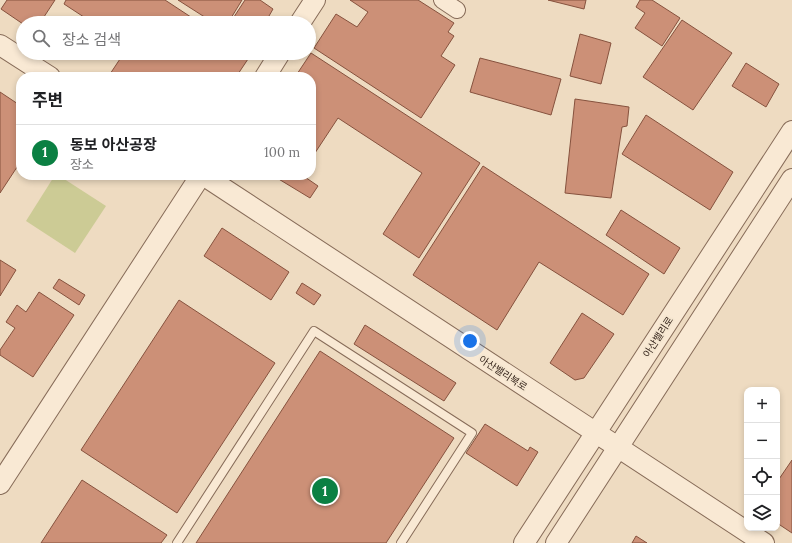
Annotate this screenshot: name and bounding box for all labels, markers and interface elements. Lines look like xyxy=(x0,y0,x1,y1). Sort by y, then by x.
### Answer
search box xyxy=(16,16,316,60)
icon: search xyxy=(30,27,52,49)
text: 장소 검색 xyxy=(62,30,121,49)
text: 주변 xyxy=(32,89,63,111)
text: 동보 아산공장 xyxy=(70,135,157,154)
text: 1 xyxy=(42,144,48,161)
text: 100 m xyxy=(264,144,300,161)
text: 장소 xyxy=(70,156,94,173)
street label: 아산밸리로 xyxy=(640,314,676,360)
your location xyxy=(460,331,480,351)
street label: 아산밸리북로 xyxy=(476,353,530,393)
map controls xyxy=(744,387,780,531)
button: + xyxy=(744,387,780,423)
button: − xyxy=(744,423,780,459)
button: locate xyxy=(744,459,780,495)
pin: 1 xyxy=(312,476,338,506)
button: layers xyxy=(744,495,780,531)

